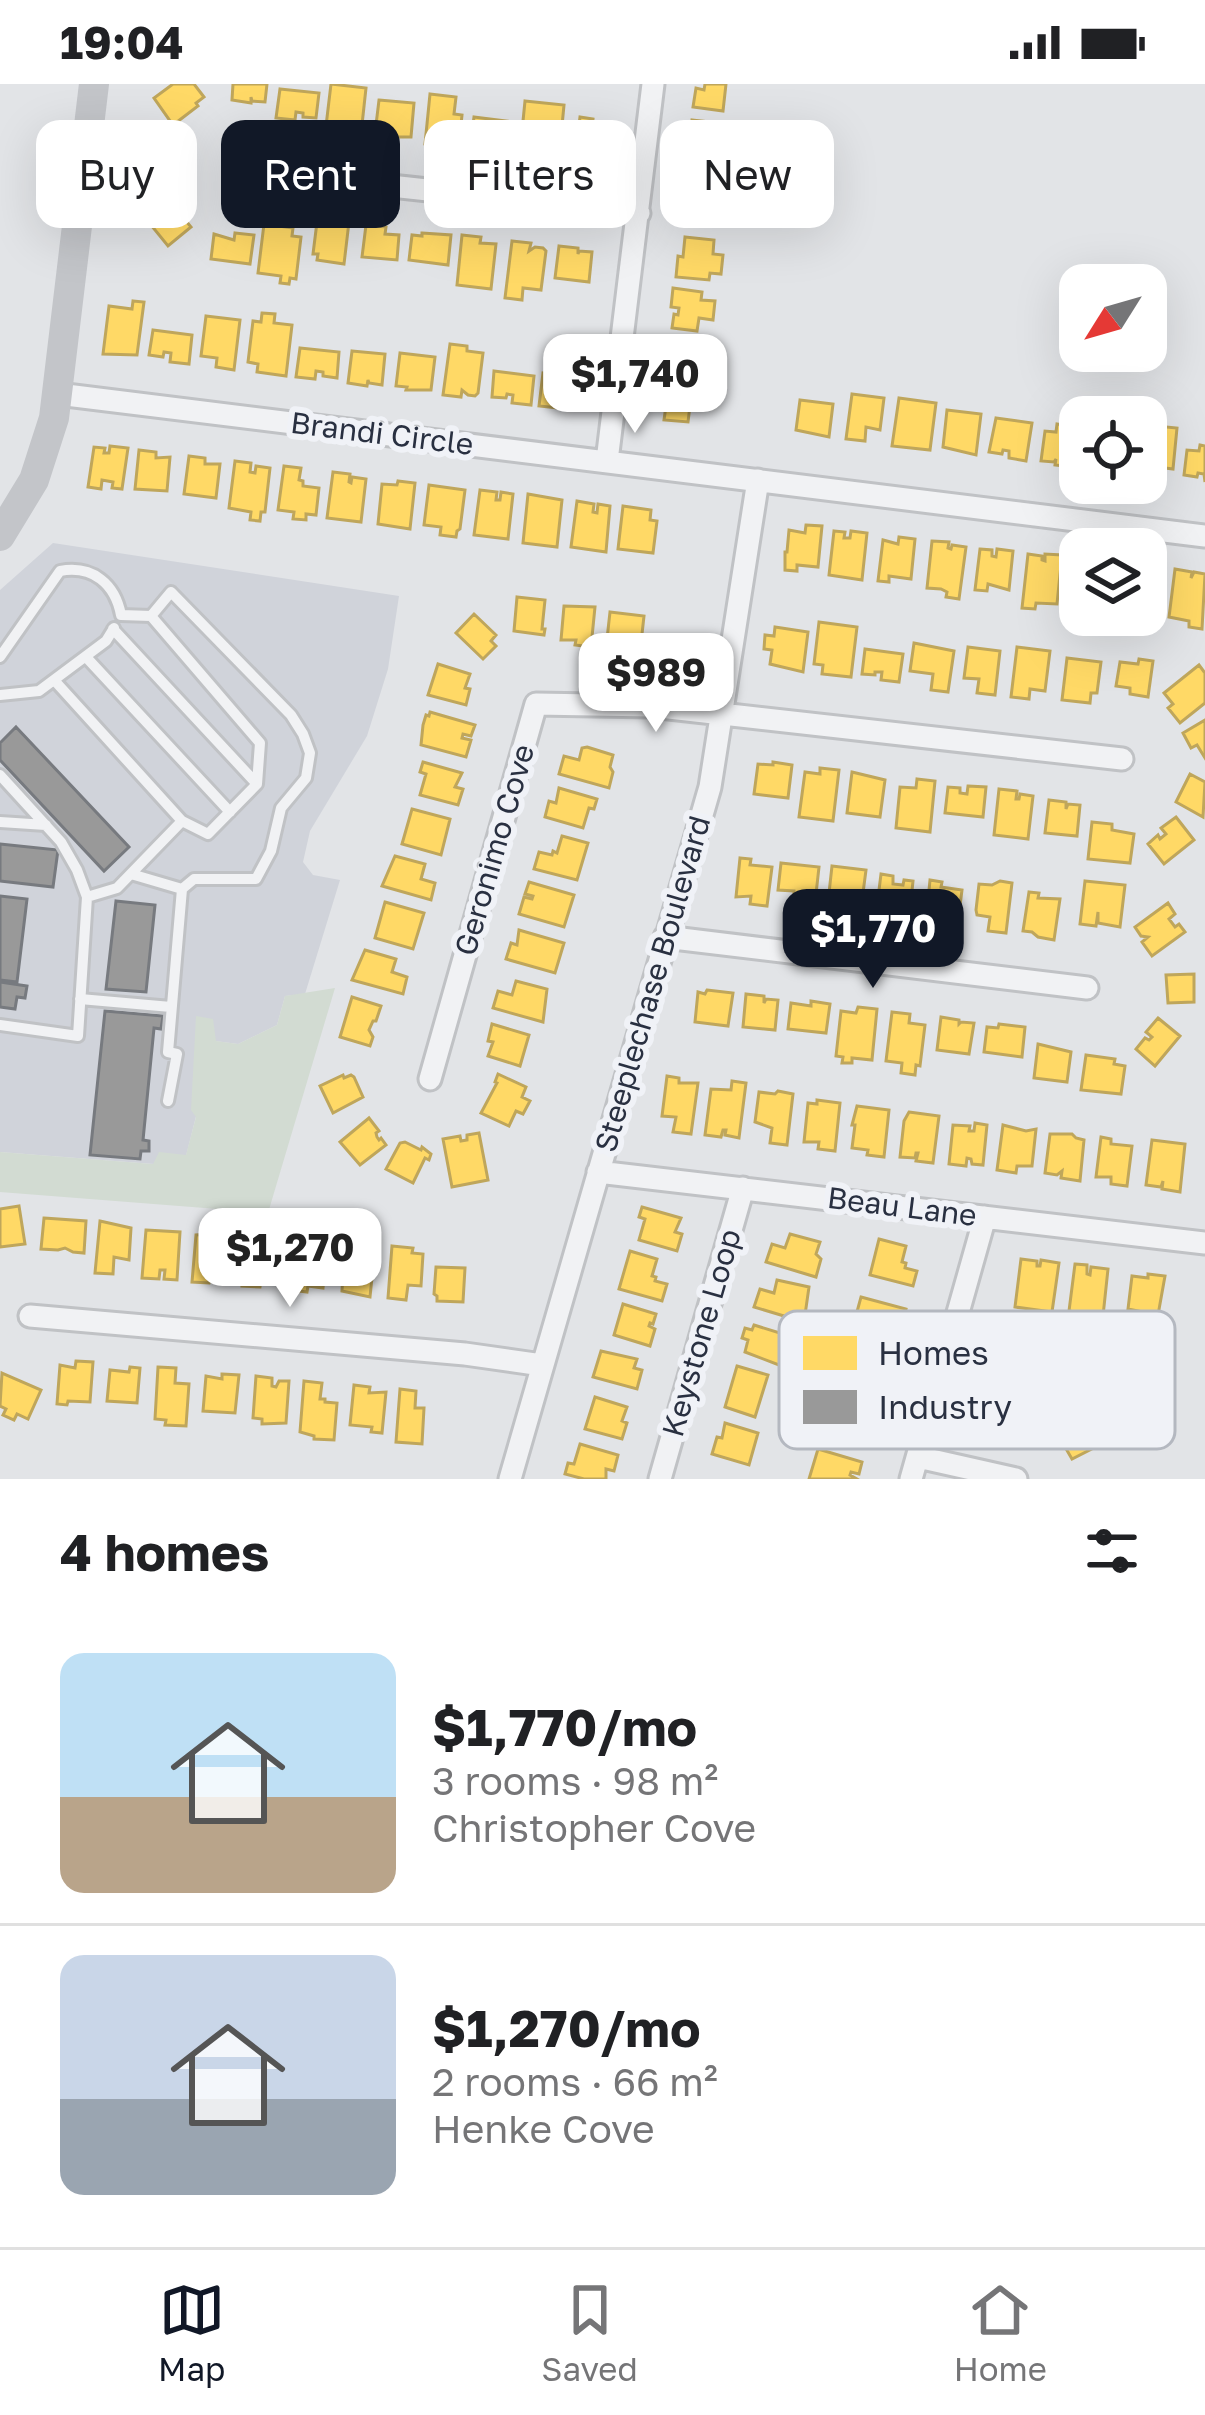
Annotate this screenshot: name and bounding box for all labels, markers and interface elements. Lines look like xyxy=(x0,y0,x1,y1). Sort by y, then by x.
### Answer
text: 19:04 xyxy=(60,15,184,69)
chip: Buy xyxy=(36,120,197,228)
chip: Rent xyxy=(221,120,400,228)
chip: Filters xyxy=(424,120,636,228)
chip: New xyxy=(660,120,834,228)
north arrow xyxy=(1059,264,1167,372)
map controls xyxy=(1059,264,1167,636)
pin: $1,740 xyxy=(537,334,733,436)
text: $1,740 xyxy=(570,349,700,396)
button: locate xyxy=(1059,396,1167,504)
street label: Brandi Circle xyxy=(289,404,476,462)
button: layers xyxy=(1059,528,1167,636)
pin: $989 xyxy=(585,633,727,735)
text: $989 xyxy=(606,648,706,695)
street label: Geronimo Cove xyxy=(447,740,541,959)
street label: Steeplechase Boulevard xyxy=(587,811,717,1156)
pin: $1,770 xyxy=(775,889,971,991)
text: $1,770 xyxy=(810,904,936,951)
street label: Beau Lane xyxy=(825,1179,979,1233)
pin: $1,270 xyxy=(192,1208,388,1310)
text: $1,270 xyxy=(225,1223,355,1270)
street label: Keystone Loop xyxy=(654,1225,748,1441)
legend xyxy=(779,1311,1175,1449)
text: Homes xyxy=(878,1333,989,1372)
text: Industry xyxy=(878,1387,1012,1426)
icon: filters xyxy=(1079,1518,1145,1584)
text: 4 homes xyxy=(60,1521,269,1582)
text: $1,770/mo xyxy=(432,1696,697,1757)
icon: home xyxy=(156,1701,300,1845)
text: 3 rooms · 98 m² xyxy=(432,1757,718,1804)
text: Christopher Cove xyxy=(432,1804,756,1851)
text: $1,270/mo xyxy=(432,1997,701,2058)
icon: home xyxy=(156,2003,300,2147)
text: 2 rooms · 66 m² xyxy=(432,2058,718,2105)
text: Henke Cove xyxy=(432,2105,655,2152)
tab: Map xyxy=(158,2277,225,2388)
tab: Saved xyxy=(541,2277,638,2388)
tab: Home xyxy=(954,2277,1047,2388)

